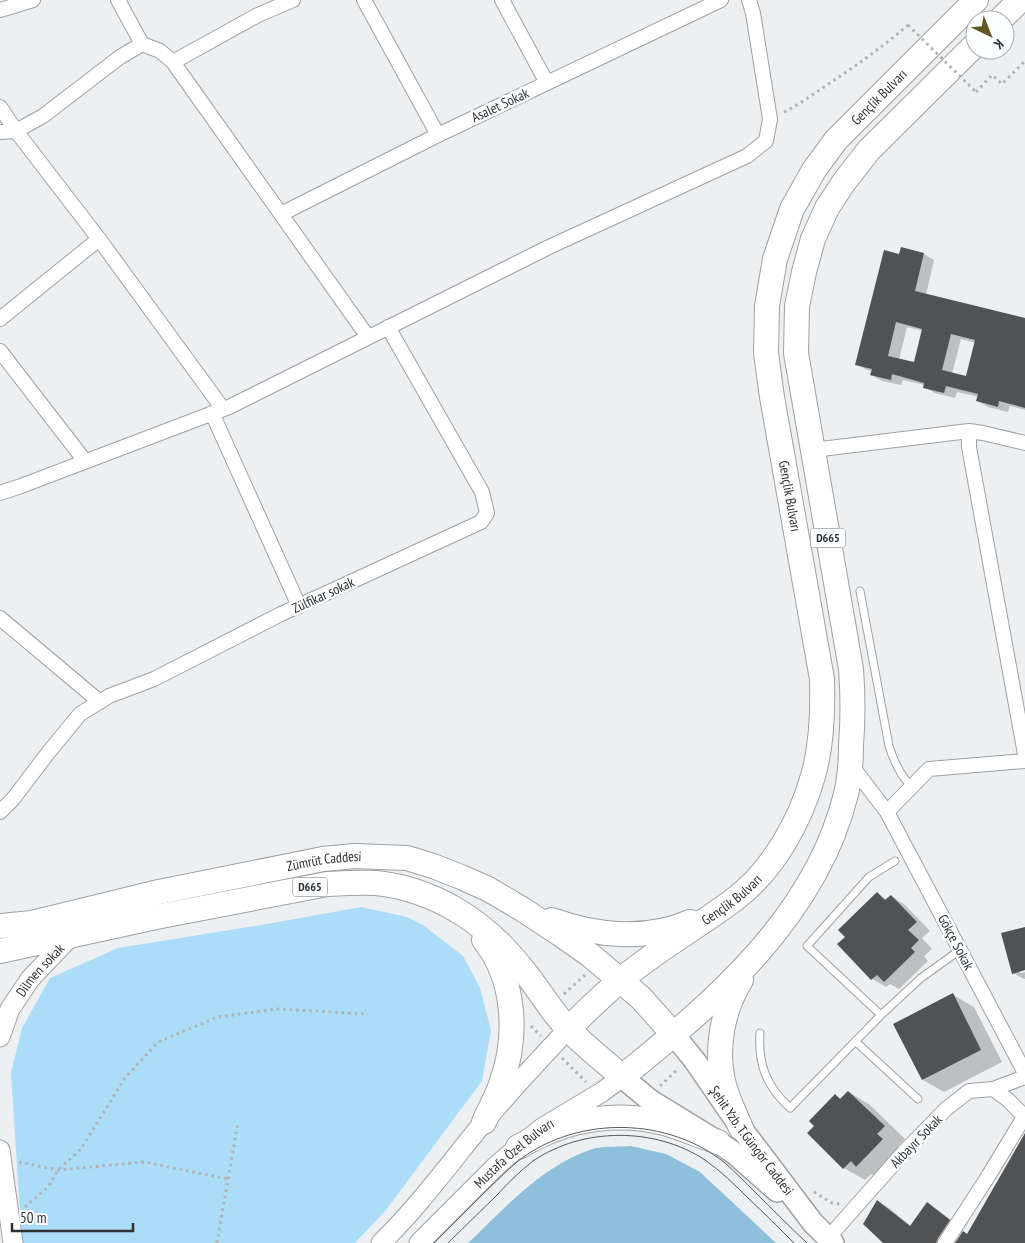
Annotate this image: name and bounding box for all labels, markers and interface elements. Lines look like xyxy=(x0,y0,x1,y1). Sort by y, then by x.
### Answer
north arrow xyxy=(965,10,1015,60)
text: K xyxy=(990,35,1008,54)
street label: Gençlik Bulvarı xyxy=(847,65,911,129)
street label: Asalet Sokak xyxy=(468,84,532,126)
street label: Gençlik Bulvarı xyxy=(775,459,805,533)
road number: D665 xyxy=(810,528,846,548)
street label: Zülfikar sokak xyxy=(289,573,358,617)
street label: Zümrüt Caddesi xyxy=(285,847,362,875)
street label: Gençlik Bulvarı xyxy=(698,871,766,929)
road number: D665 xyxy=(292,878,328,896)
street label: Gökçe Sokak xyxy=(934,911,978,973)
street label: Dilmen sokak xyxy=(12,939,68,1000)
street label: Şehit Yzb. T.Güngör Caddesi xyxy=(706,1082,798,1199)
street label: Akbayır Sokak xyxy=(886,1110,946,1171)
street label: Mustafa Özel Bulvarı xyxy=(470,1114,557,1192)
scale bar xyxy=(12,1200,134,1232)
text: 50 m xyxy=(20,1208,46,1227)

